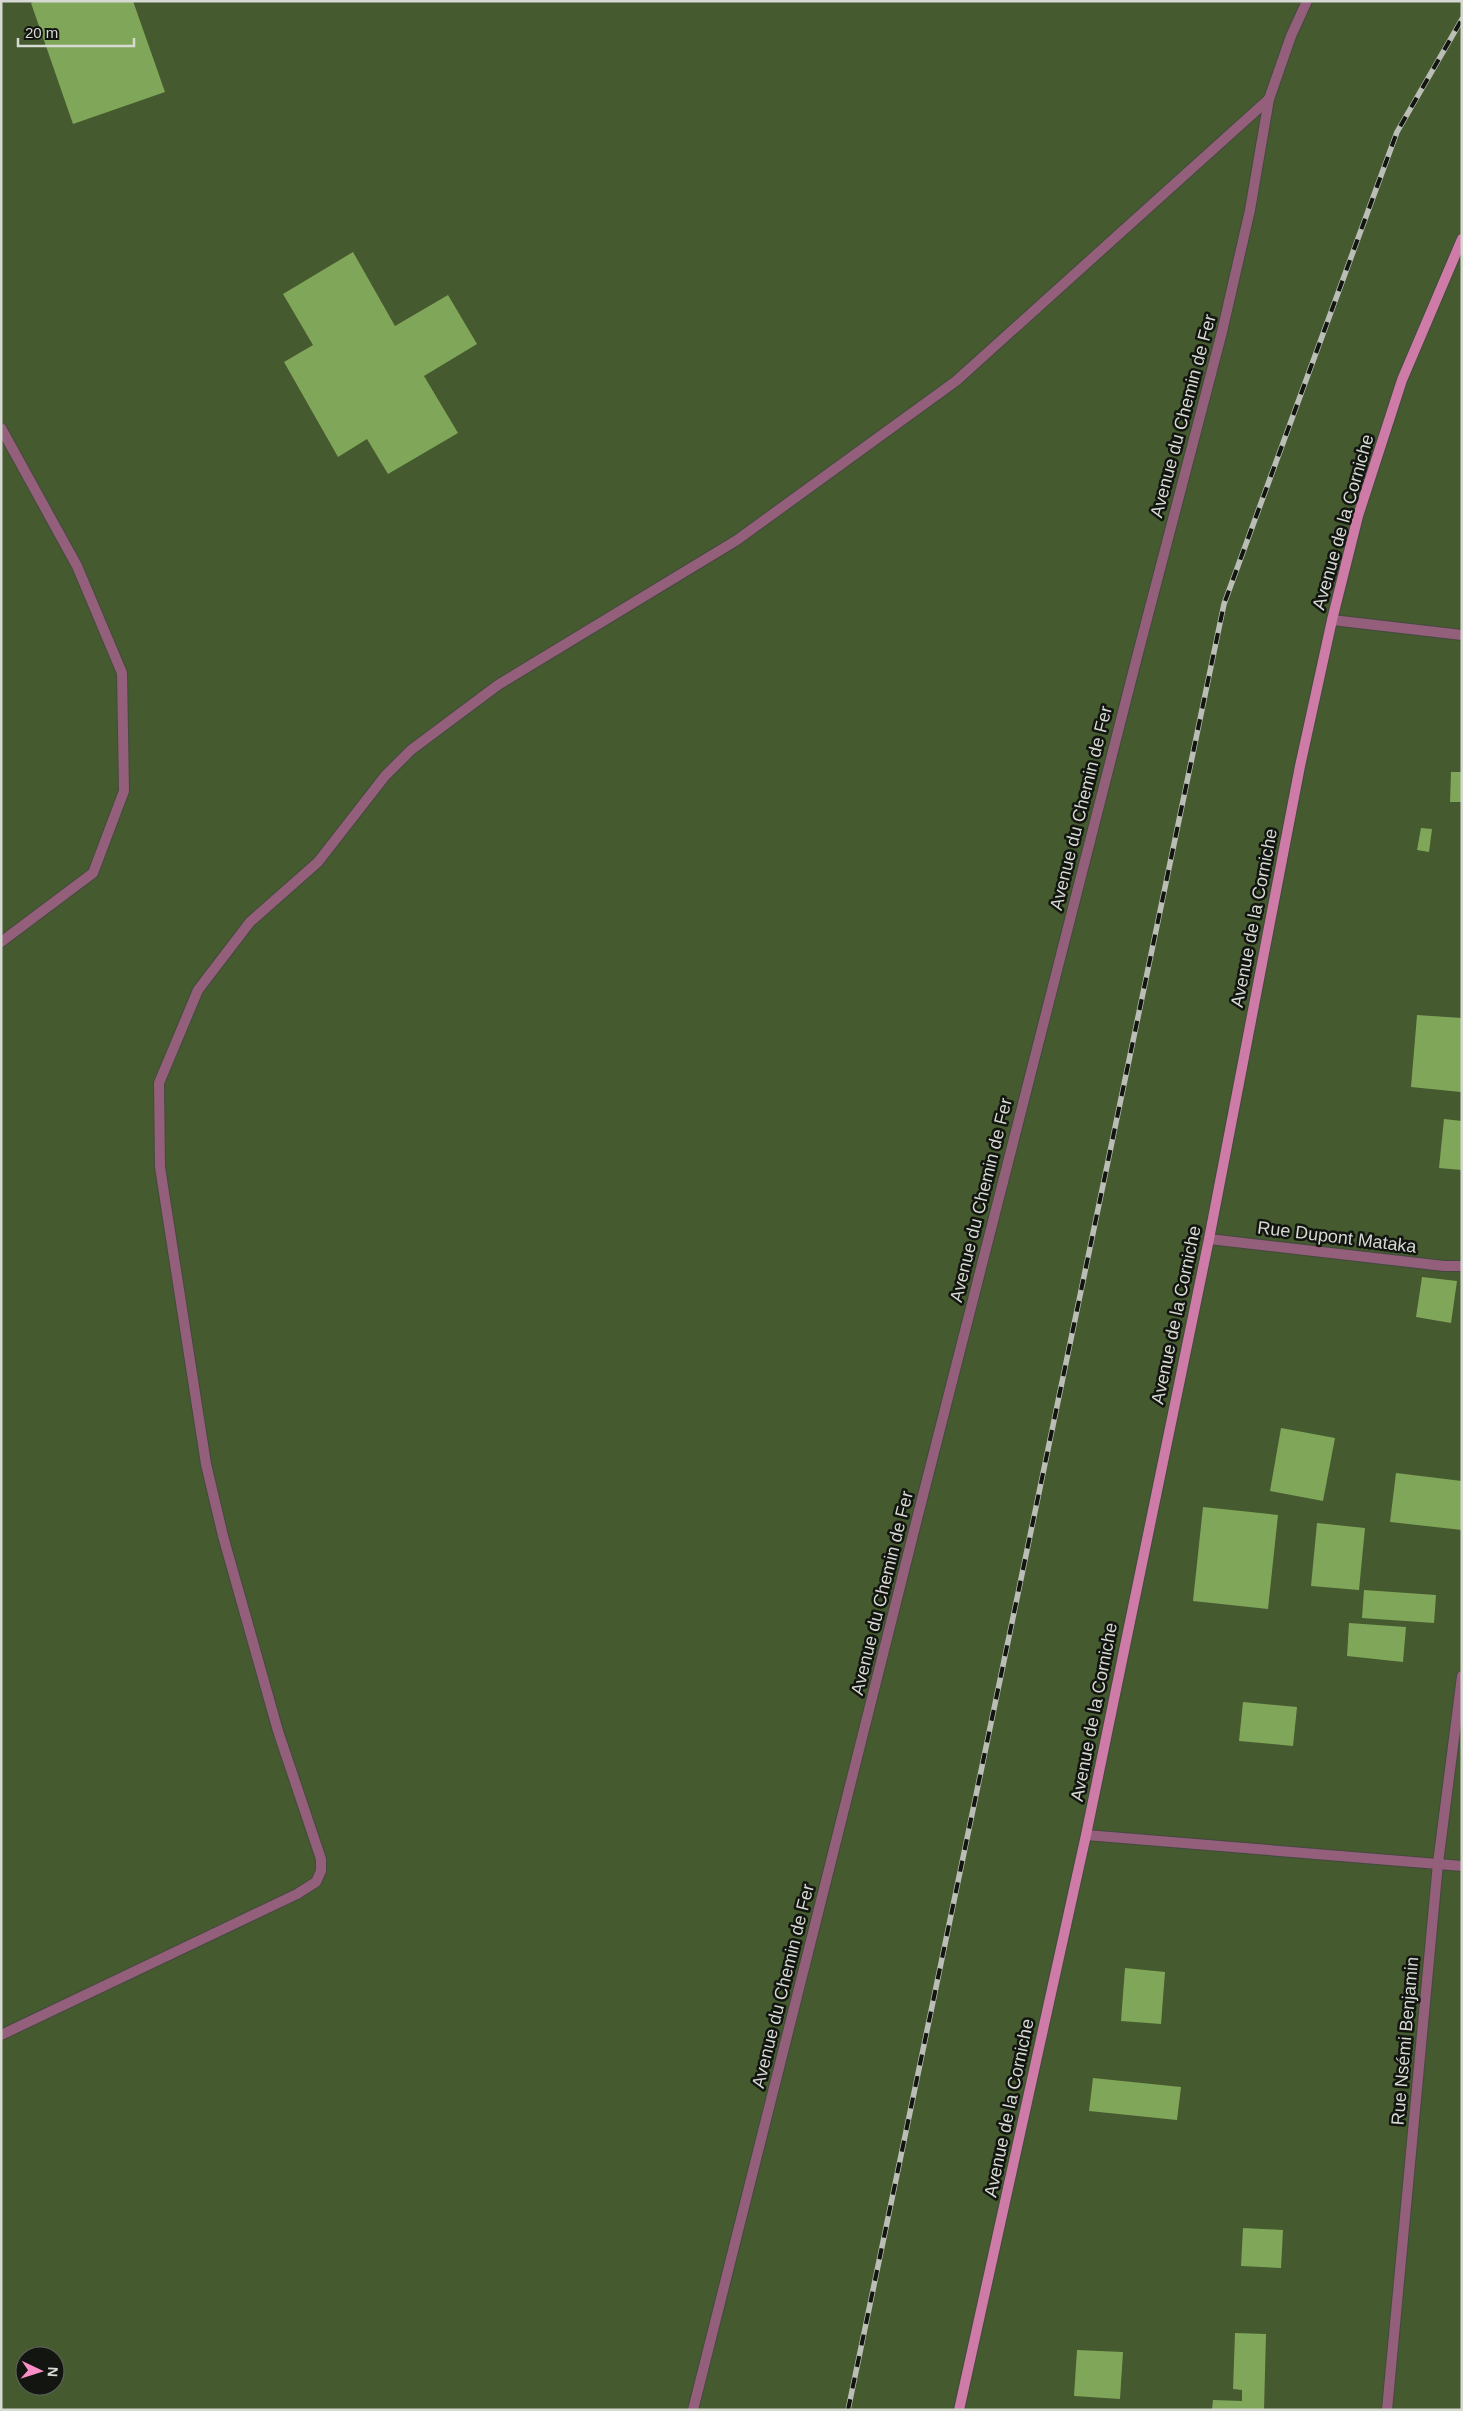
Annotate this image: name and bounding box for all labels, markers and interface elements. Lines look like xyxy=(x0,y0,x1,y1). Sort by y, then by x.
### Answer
scale bar xyxy=(18,15,134,47)
text: 20 m xyxy=(25,24,58,41)
street label: Avenue du Chemin de Fer xyxy=(1146,312,1220,520)
street label: Avenue de la Corniche xyxy=(1308,432,1378,612)
street label: Avenue du Chemin de Fer xyxy=(1046,704,1116,912)
street label: Avenue de la Corniche xyxy=(1227,827,1281,1009)
street label: Avenue du Chemin de Fer xyxy=(946,1096,1016,1304)
street label: Rue Dupont Mataka xyxy=(1256,1217,1419,1257)
street label: Avenue de la Corniche xyxy=(1147,1224,1205,1406)
street label: Avenue du Chemin de Fer xyxy=(847,1489,917,1697)
street label: Avenue de la Corniche xyxy=(1067,1621,1121,1803)
street label: Avenue du Chemin de Fer xyxy=(748,1882,818,2090)
street label: Rue Nsémi Benjamin xyxy=(1388,1956,1422,2126)
street label: Avenue de la Corniche xyxy=(980,2017,1038,2199)
north arrow xyxy=(15,2346,65,2396)
text: N xyxy=(45,2366,61,2378)

